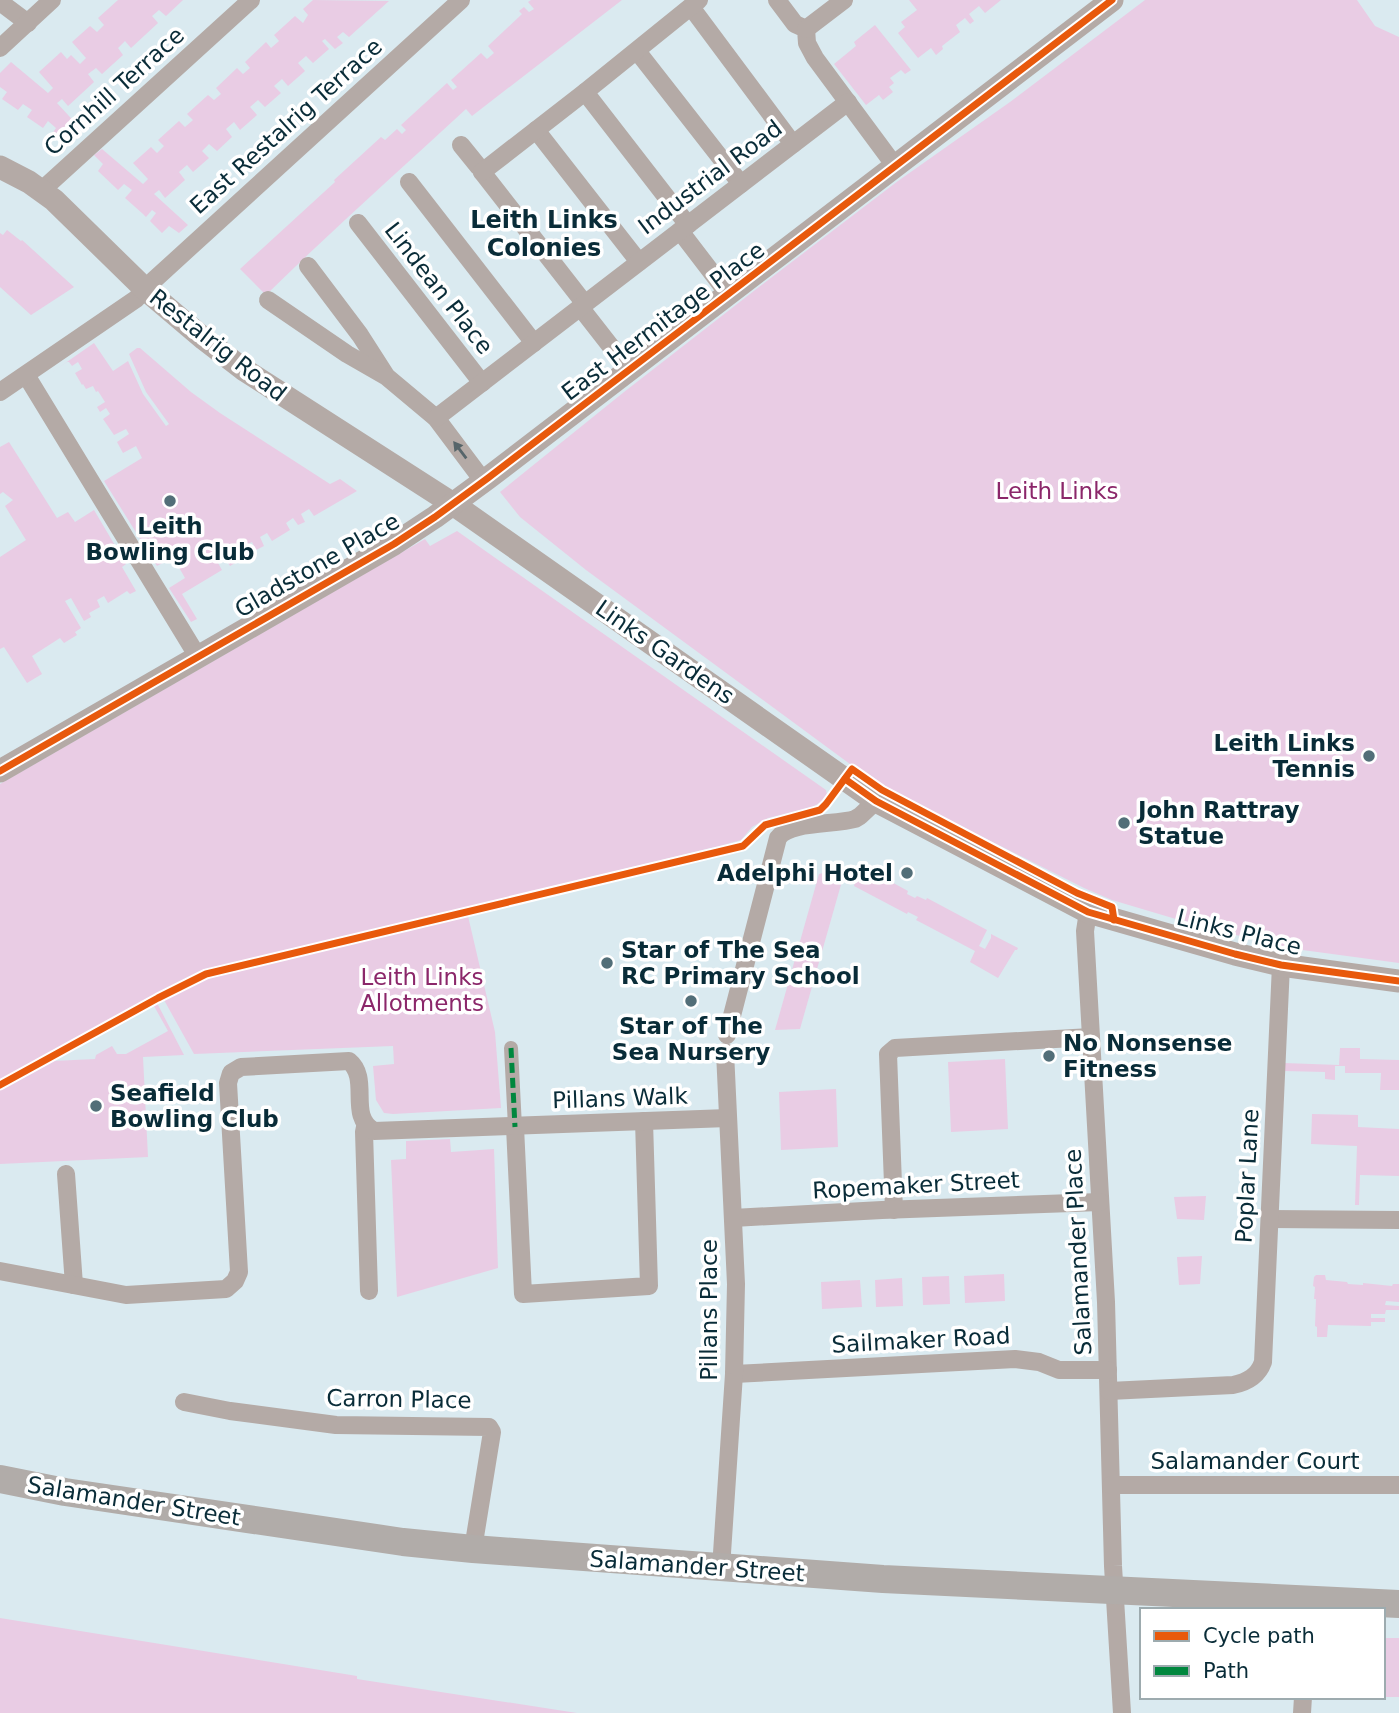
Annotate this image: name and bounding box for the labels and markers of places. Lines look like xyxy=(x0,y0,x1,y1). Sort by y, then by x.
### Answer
marker: Leith Bowling Club xyxy=(162,493,178,509)
place label: Leith Bowling Club xyxy=(86,513,254,565)
place label: Leith Links Tennis xyxy=(1214,730,1355,782)
marker: Leith Links Tennis xyxy=(1361,748,1377,764)
place label: John Rattray Statue xyxy=(1136,797,1299,849)
marker: John Rattray Statue xyxy=(1116,815,1132,831)
place label: Adelphi Hotel xyxy=(717,860,893,886)
marker: Adelphi Hotel xyxy=(899,865,915,881)
place label: Star of The Sea RC Primary School xyxy=(621,937,860,989)
marker: Star of The Sea RC Primary School xyxy=(599,955,615,971)
marker: Star of The Sea Nursery xyxy=(683,993,699,1009)
place label: Star of The Sea Nursery xyxy=(612,1013,770,1065)
place label: No Nonsense Fitness xyxy=(1063,1030,1232,1082)
marker: No Nonsense Fitness xyxy=(1041,1048,1057,1064)
place label: Seafield Bowling Club xyxy=(110,1080,279,1132)
marker: Seafield Bowling Club xyxy=(88,1098,104,1114)

